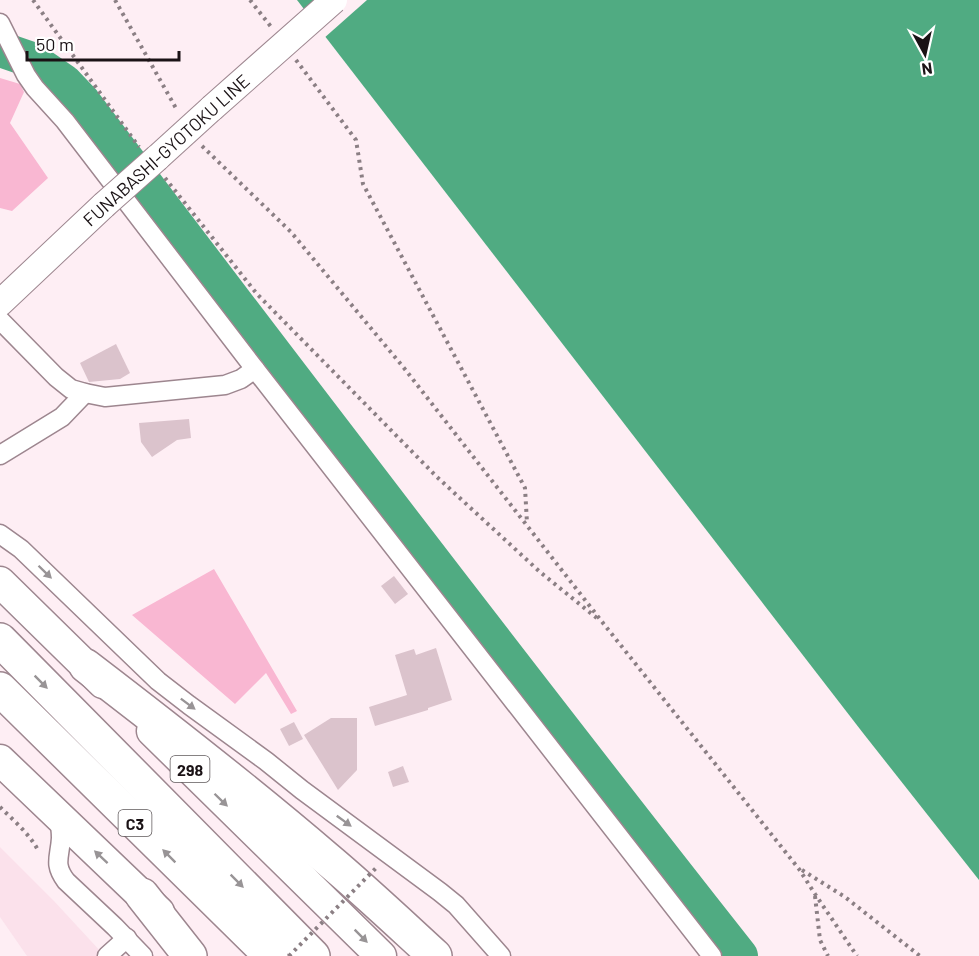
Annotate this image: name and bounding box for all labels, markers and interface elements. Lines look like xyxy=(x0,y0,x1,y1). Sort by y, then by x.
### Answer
scale bar xyxy=(27,24,178,62)
north arrow xyxy=(895,24,955,84)
text: 50 m xyxy=(36,33,74,55)
text: N xyxy=(921,59,934,79)
street label: FUNABASHI-GYOTOKU LINE xyxy=(78,69,254,231)
one-way arrow xyxy=(37,564,51,578)
one-way arrow xyxy=(34,675,48,689)
one-way arrow xyxy=(179,698,195,710)
road number: 298 xyxy=(170,756,210,782)
one-way arrow xyxy=(214,792,228,806)
road number: C3 xyxy=(118,810,152,836)
one-way arrow xyxy=(336,814,352,827)
one-way arrow xyxy=(162,849,177,863)
one-way arrow xyxy=(94,851,109,864)
one-way arrow xyxy=(230,873,244,888)
one-way arrow xyxy=(353,928,367,942)

